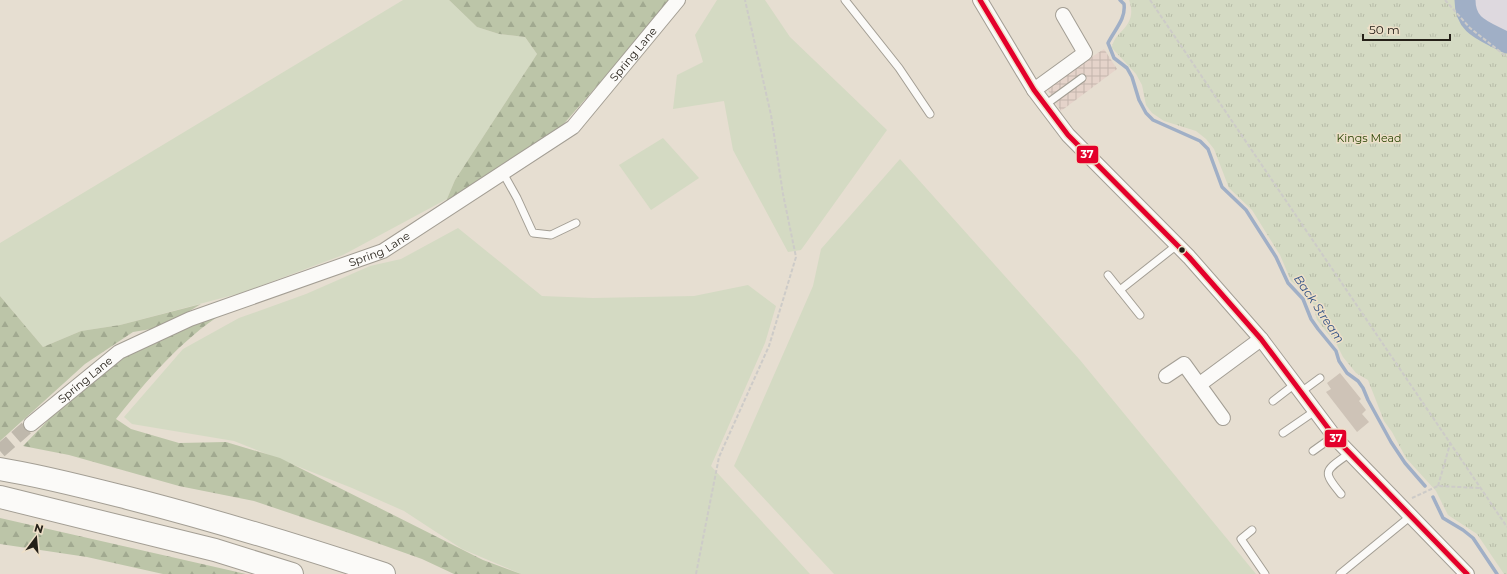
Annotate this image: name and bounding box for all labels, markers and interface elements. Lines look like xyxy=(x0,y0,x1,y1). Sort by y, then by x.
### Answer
scale bar xyxy=(1363,16,1450,42)
text: 50 m xyxy=(1369,22,1400,37)
street label: Spring Lane xyxy=(607,24,660,84)
park label: Kings Mead xyxy=(1337,131,1401,145)
line badge: 37 xyxy=(1076,145,1099,164)
text: 37 xyxy=(1079,147,1094,161)
street label: Spring Lane xyxy=(347,228,413,270)
unlabelled marker xyxy=(1177,245,1187,255)
water label: Back Stream xyxy=(1291,272,1348,346)
street label: Spring Lane xyxy=(55,353,116,406)
line badge: 37 xyxy=(1324,429,1347,448)
text: 37 xyxy=(1328,431,1343,445)
north arrow xyxy=(16,518,56,558)
text: N xyxy=(33,520,45,536)

